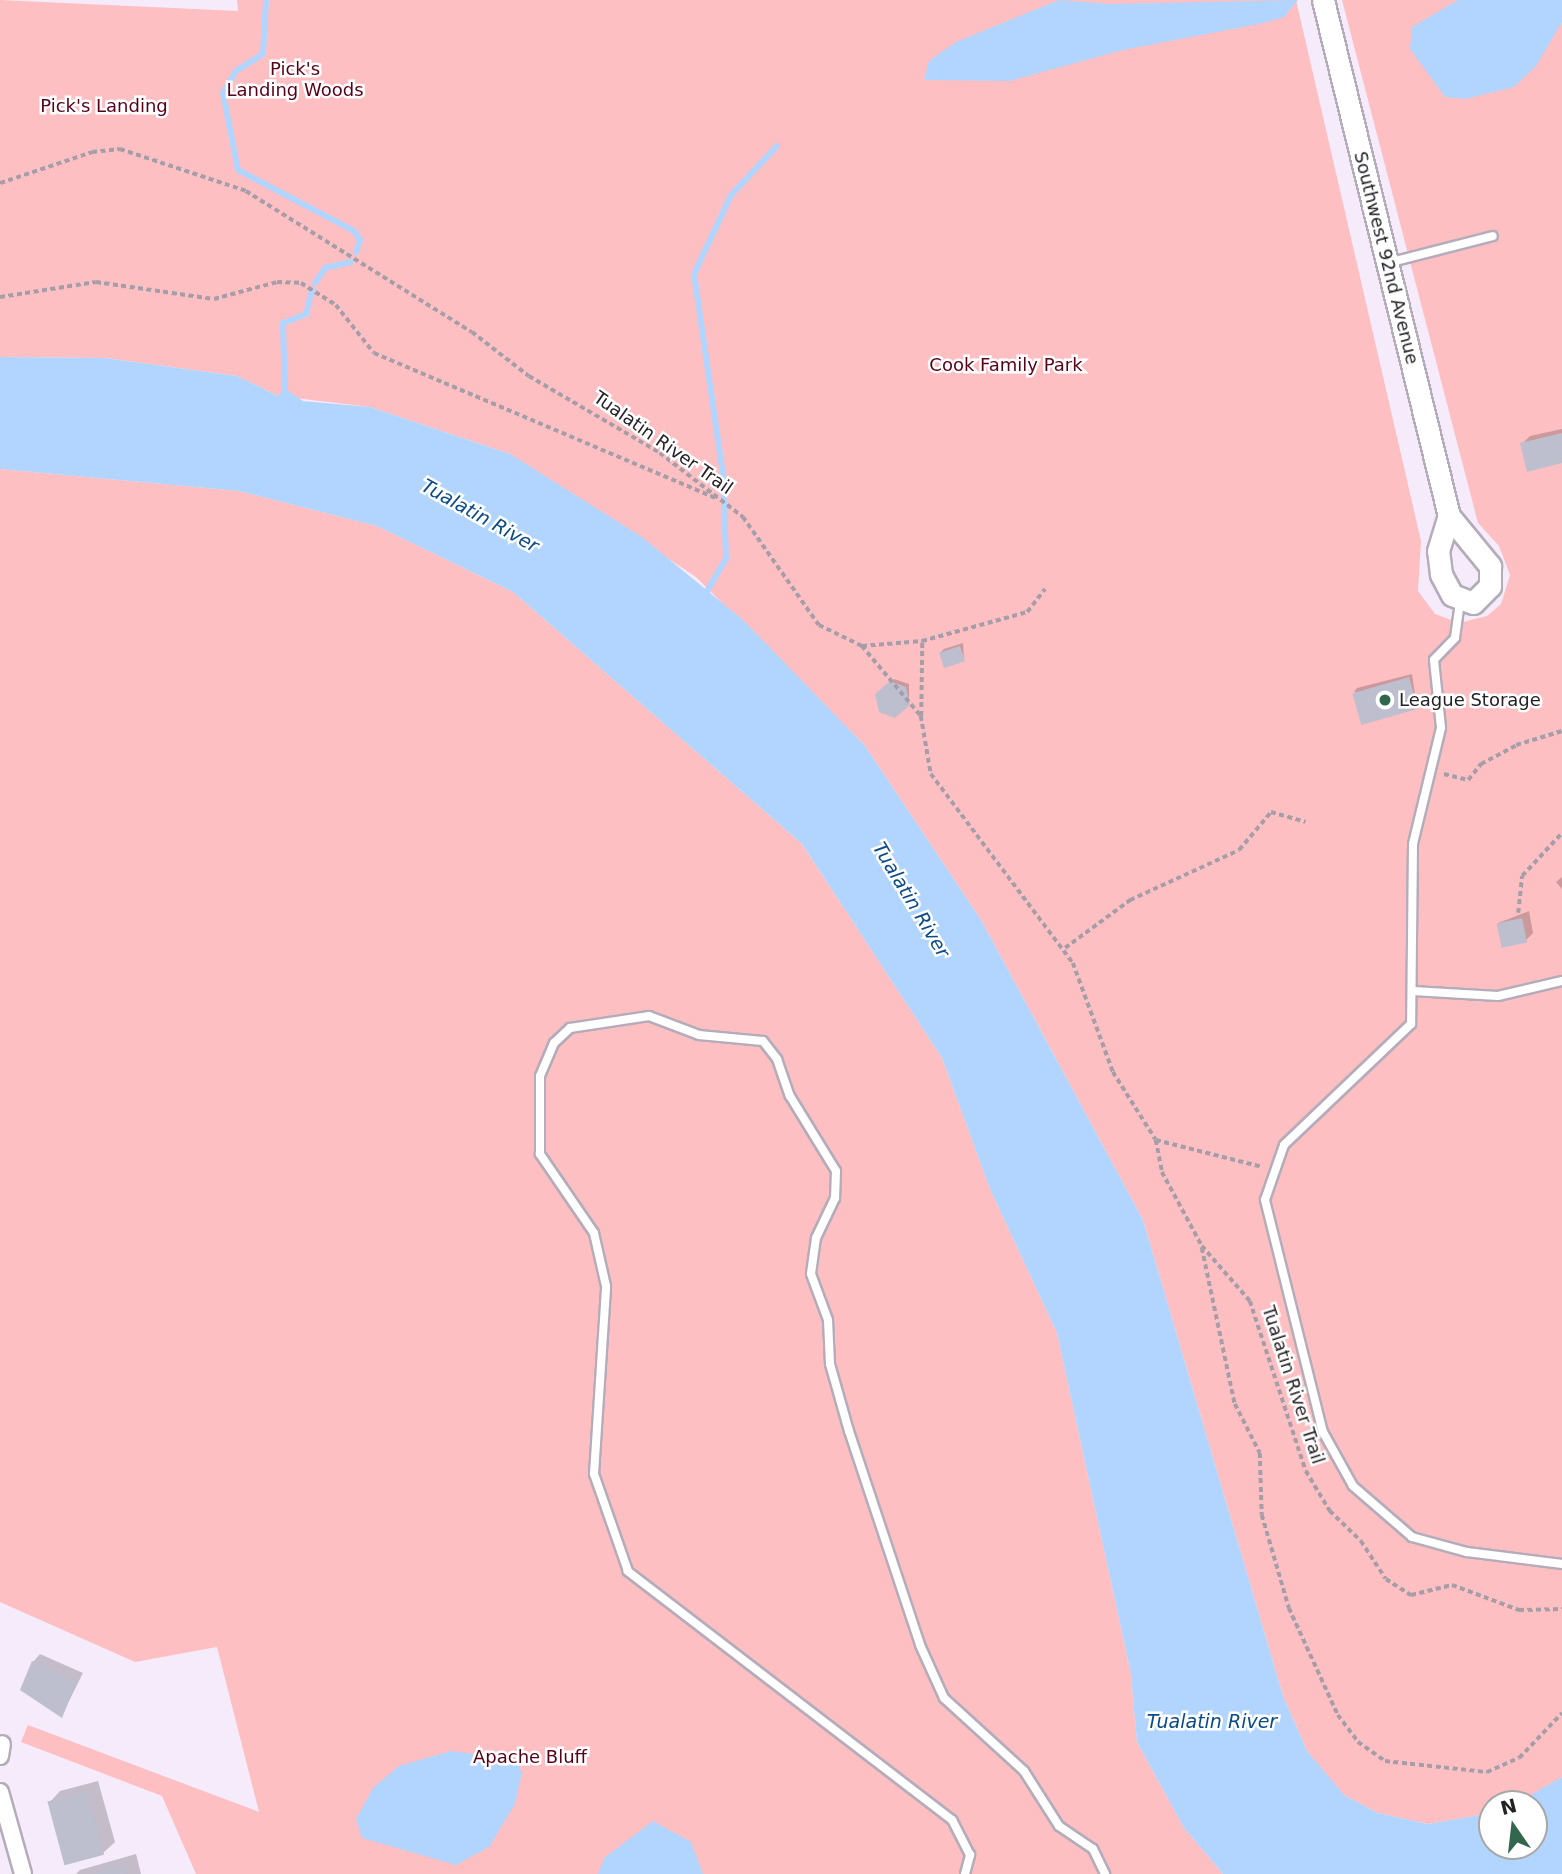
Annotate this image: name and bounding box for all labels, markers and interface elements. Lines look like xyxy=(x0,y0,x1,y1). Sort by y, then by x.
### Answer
park label: Pick's Landing Woods xyxy=(226,59,364,102)
park label: Pick's Landing xyxy=(40,95,168,117)
street label: Southwest 92nd Avenue xyxy=(1349,149,1423,367)
park label: Cook Family Park xyxy=(929,354,1083,376)
street label: Tualatin River Trail xyxy=(589,387,737,499)
water label: Tualatin River xyxy=(417,474,543,558)
place label: League Storage xyxy=(1399,689,1541,711)
marker: League Storage xyxy=(1377,692,1393,708)
water label: Tualatin River xyxy=(868,838,954,962)
street label: Tualatin River Trail xyxy=(1257,1303,1329,1467)
water label: Tualatin River xyxy=(1147,1711,1277,1733)
park label: Apache Bluff xyxy=(473,1746,587,1768)
north arrow xyxy=(1478,1790,1548,1860)
text: N xyxy=(1498,1794,1519,1819)

